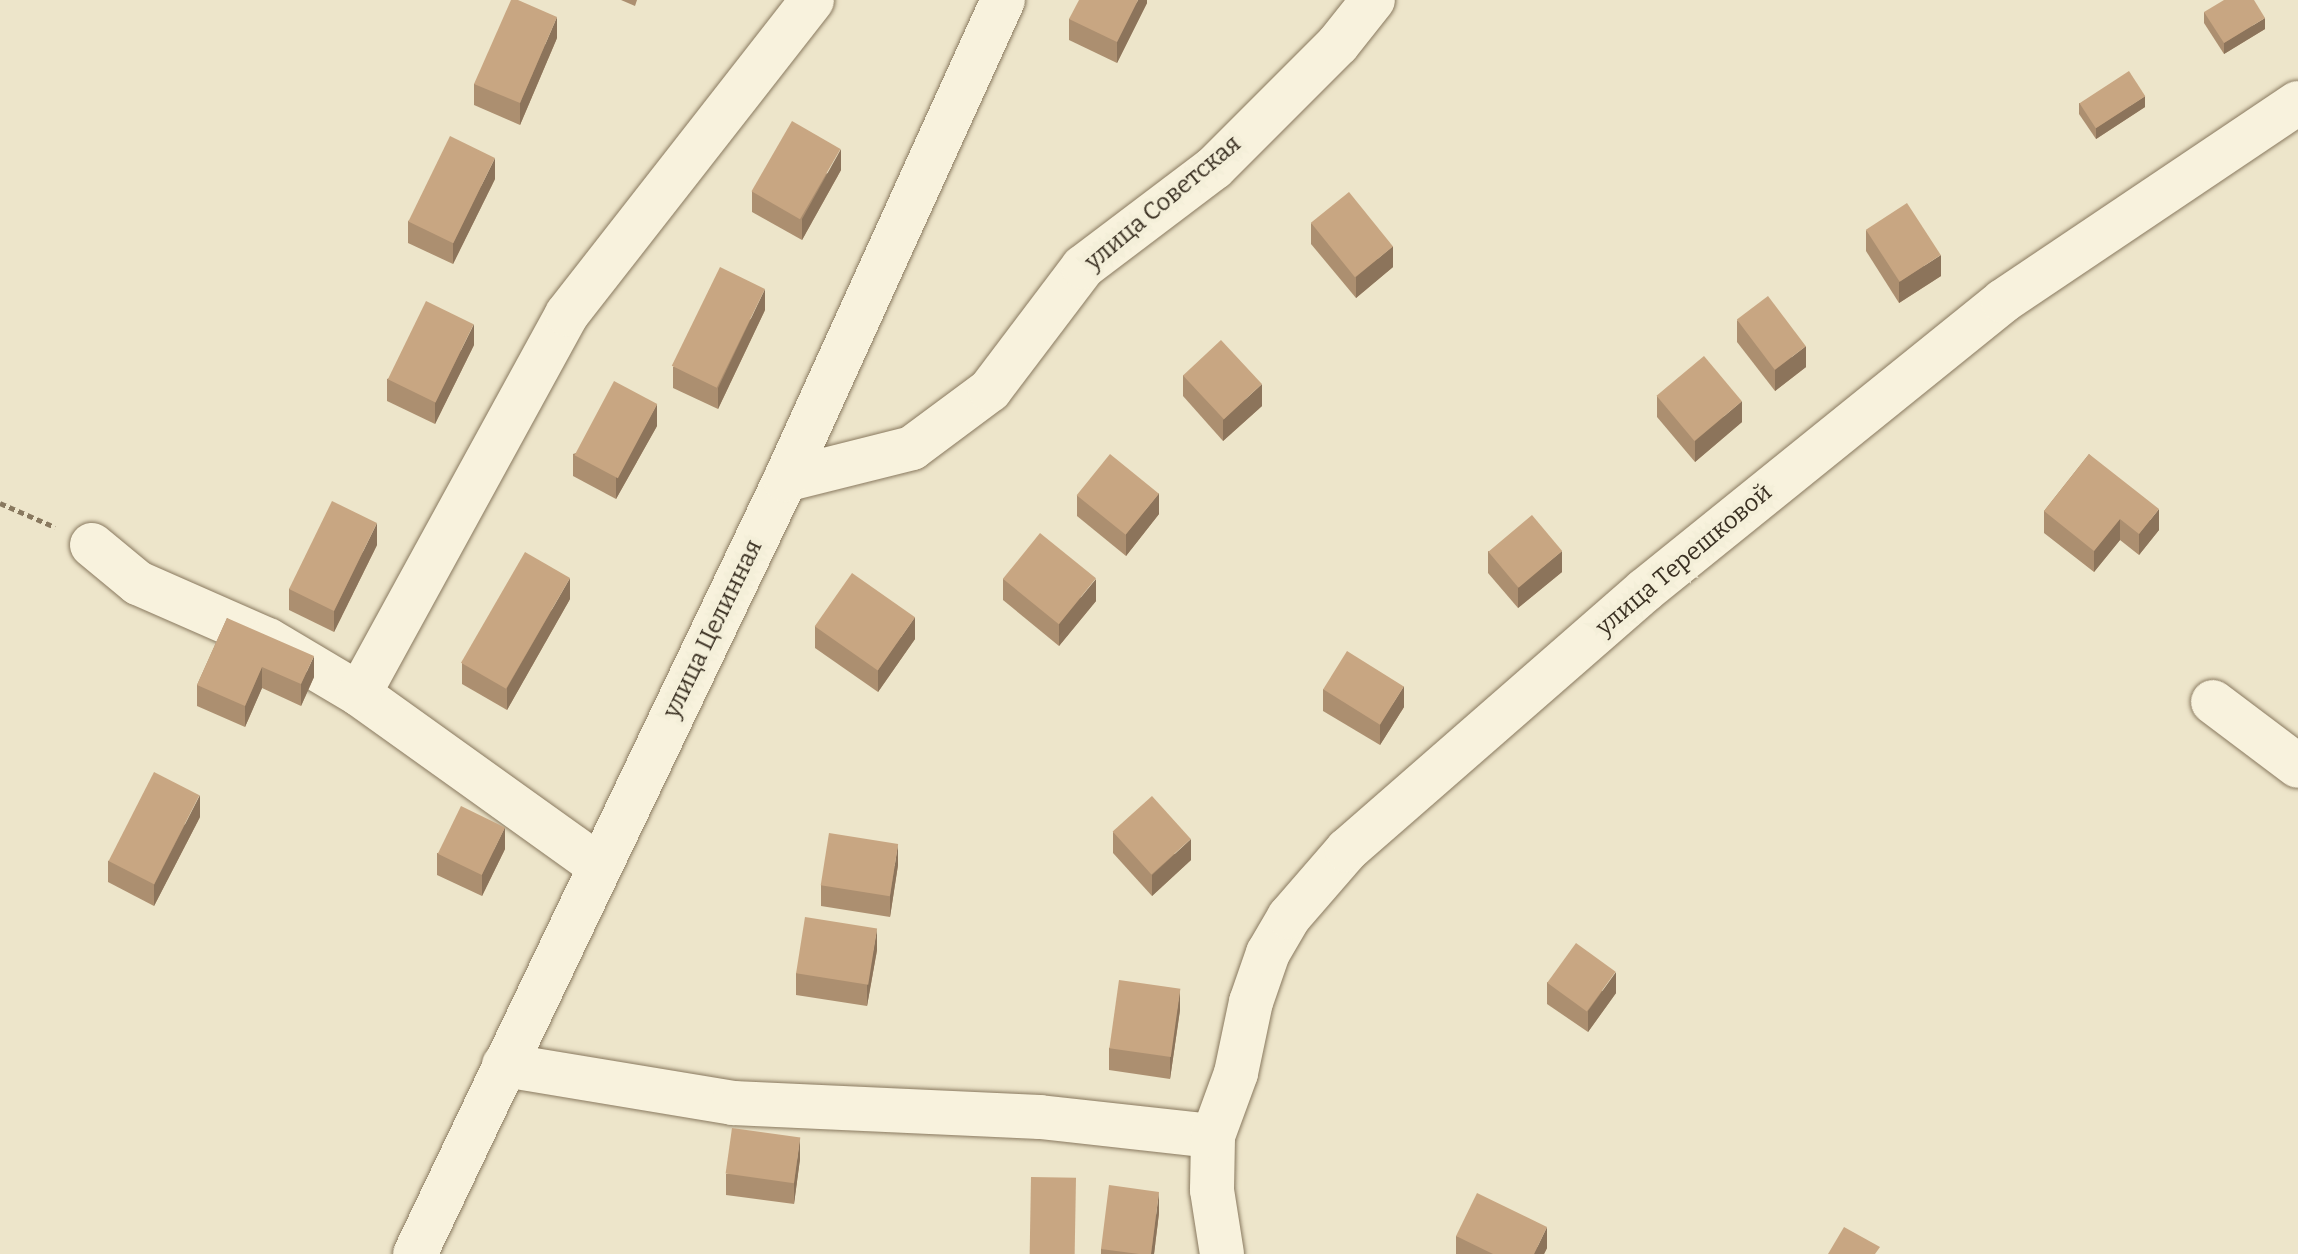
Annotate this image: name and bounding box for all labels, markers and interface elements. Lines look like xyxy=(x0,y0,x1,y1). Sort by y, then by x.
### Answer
street label: улица Советская xyxy=(1079,130,1247,276)
street label: улица Терешковой xyxy=(1590,478,1778,642)
street label: улица Целинная xyxy=(657,535,769,723)

